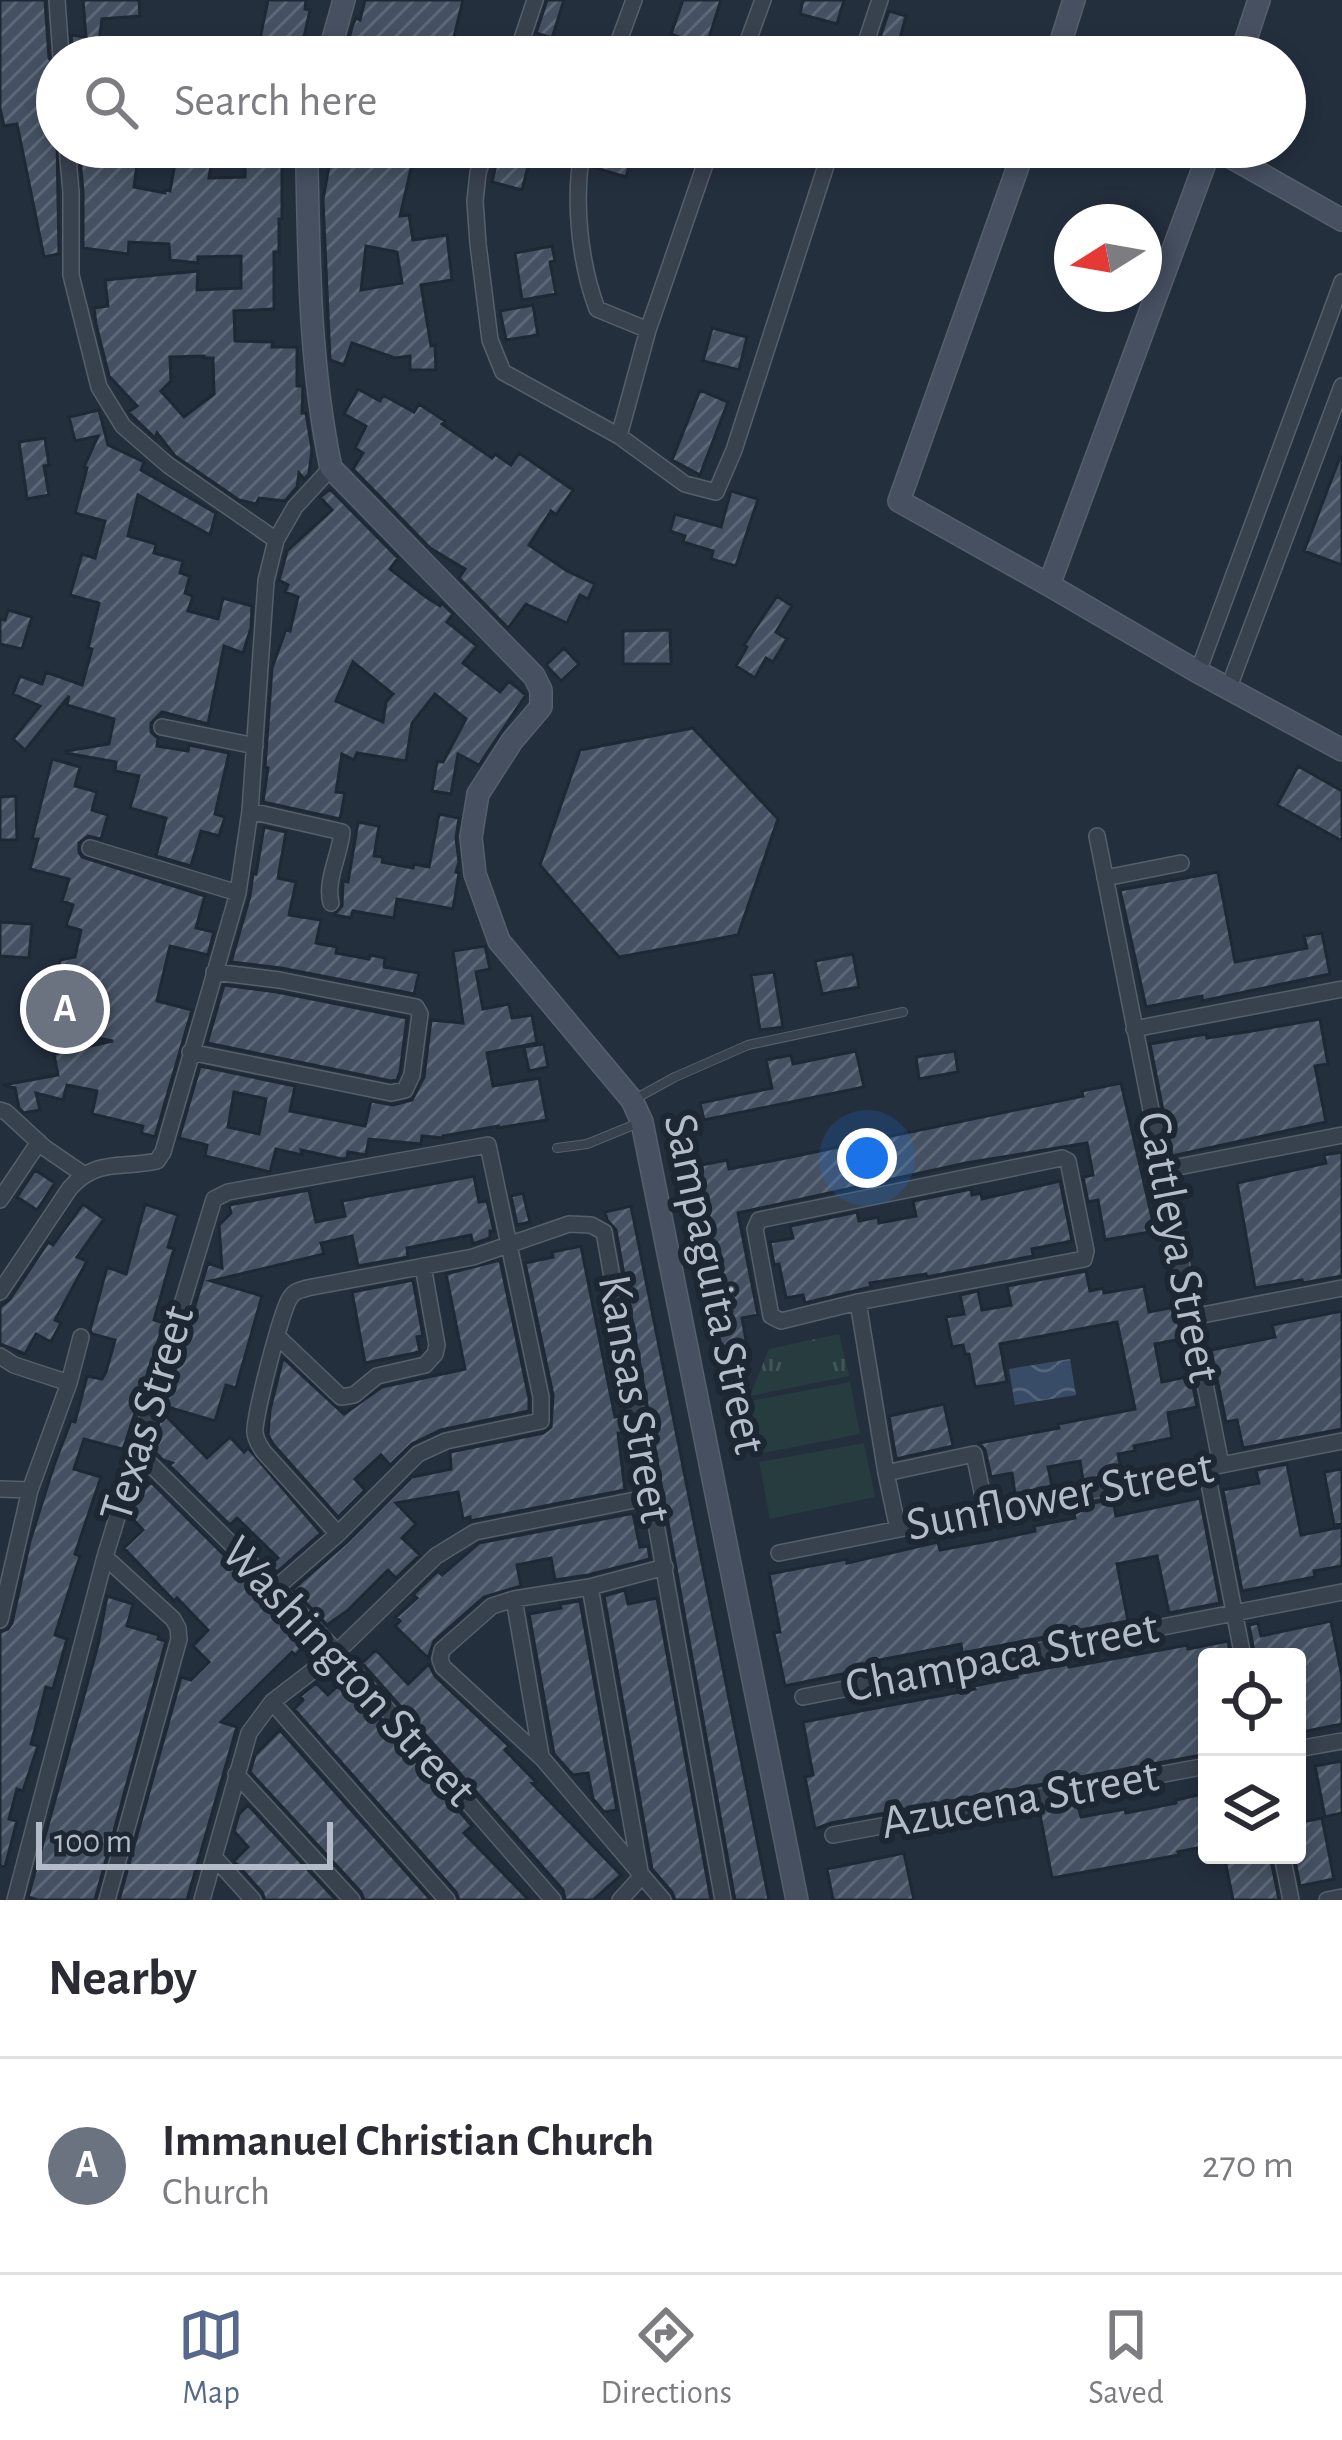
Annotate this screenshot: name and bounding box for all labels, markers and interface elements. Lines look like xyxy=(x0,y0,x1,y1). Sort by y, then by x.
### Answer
search box xyxy=(36,36,1306,168)
icon: search xyxy=(78,69,144,135)
text: Search here xyxy=(174,79,377,124)
north arrow xyxy=(1054,204,1162,312)
pin: A xyxy=(26,964,104,1054)
street label: Cattleya Street xyxy=(1128,1108,1228,1386)
street label: Sampaguita Street xyxy=(655,1110,773,1458)
your location xyxy=(837,1128,897,1188)
street label: Kansas Street xyxy=(589,1271,679,1527)
street label: Texas Street xyxy=(92,1300,204,1528)
street label: Sunflower Street xyxy=(903,1444,1217,1550)
street label: Washington Street xyxy=(212,1528,484,1816)
street label: Champaca Street xyxy=(842,1604,1162,1712)
map controls xyxy=(1198,1648,1306,1864)
button: locate xyxy=(1198,1648,1306,1756)
street label: Azucena Street xyxy=(878,1752,1162,1848)
button: layers xyxy=(1198,1756,1306,1864)
scale bar xyxy=(36,1816,333,1869)
text: 100 m xyxy=(54,1826,132,1859)
text: Nearby xyxy=(48,1953,197,2004)
text: Immanuel Christian Church xyxy=(162,2119,654,2164)
text: A xyxy=(75,2146,99,2185)
text: 270 m xyxy=(1202,2146,1294,2185)
text: Church xyxy=(162,2173,270,2212)
tab: Map xyxy=(178,2302,244,2414)
tab: Directions xyxy=(600,2302,732,2414)
tab: Saved xyxy=(1088,2302,1164,2414)

